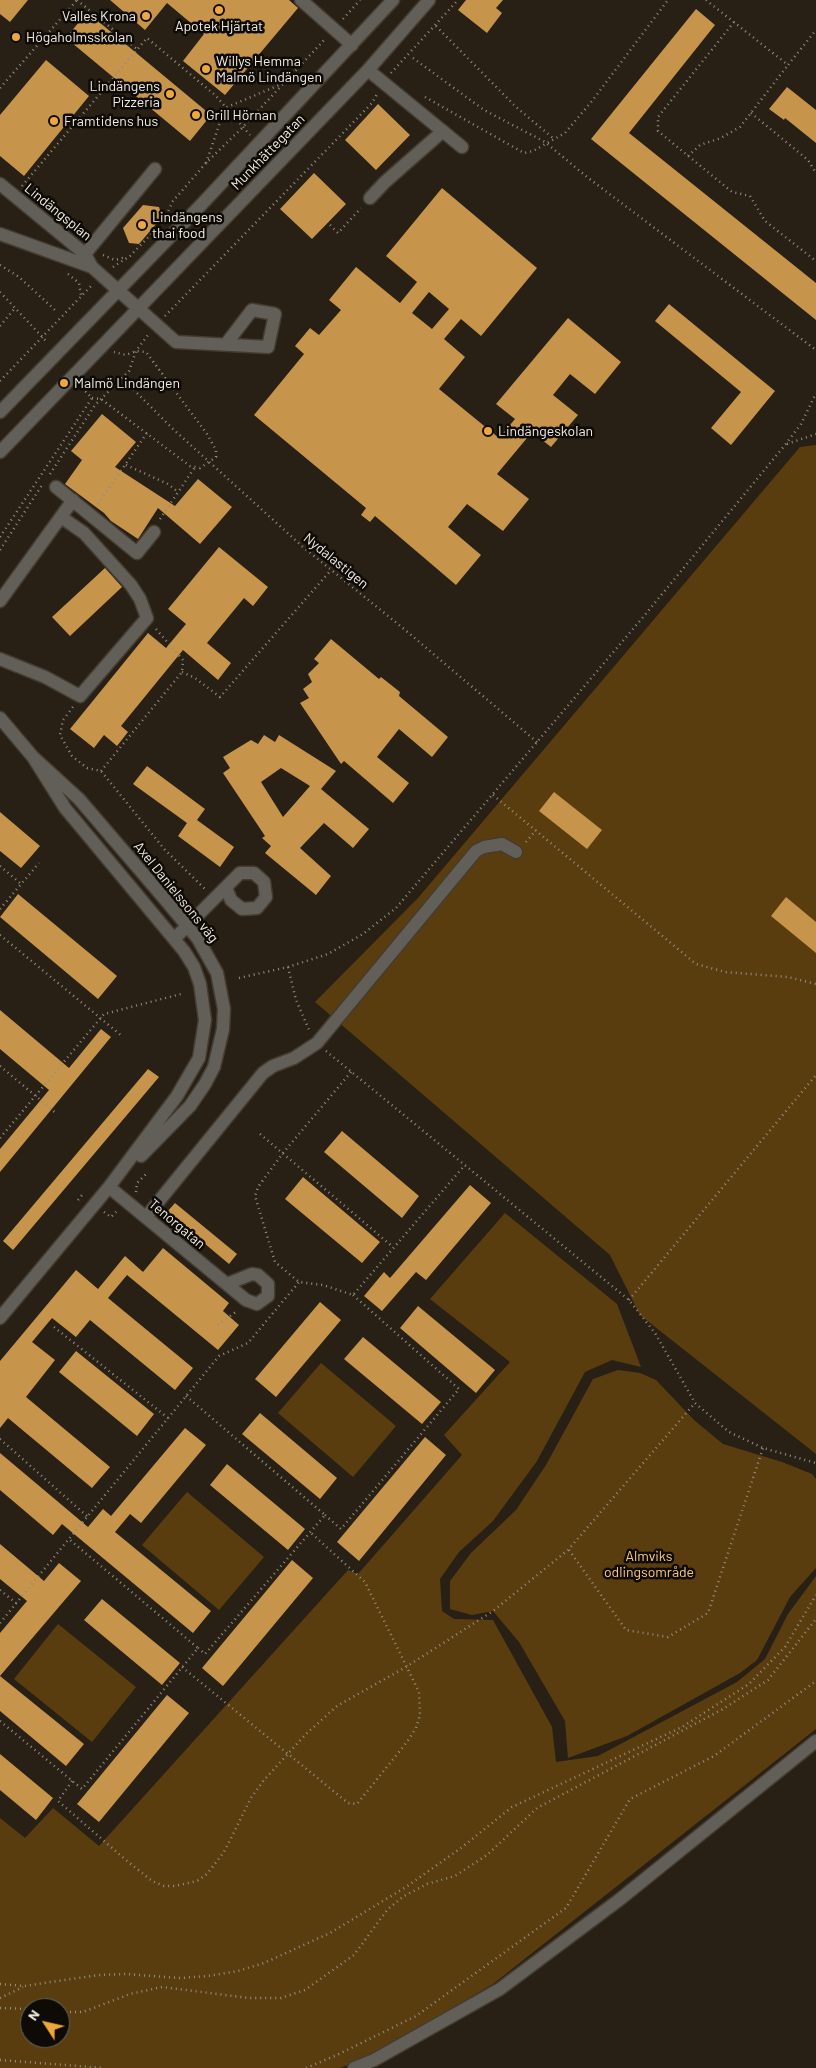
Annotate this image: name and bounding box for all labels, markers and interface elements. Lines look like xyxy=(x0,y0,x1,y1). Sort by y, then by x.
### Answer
marker: Apotek Hjärtat xyxy=(213,4,225,16)
place label: Valles Krona xyxy=(62,8,136,24)
marker: Valles Krona xyxy=(140,10,152,22)
place label: Apotek Hjärtat xyxy=(175,18,263,34)
place label: Högaholmsskolan xyxy=(26,29,133,45)
marker: Högaholmsskolan xyxy=(10,31,22,43)
place label: Willys Hemma Malmö Lindängen xyxy=(216,53,322,85)
marker: Willys Hemma Malmö Lindängen xyxy=(200,63,212,75)
place label: Lindängens Pizzeria xyxy=(89,78,160,110)
marker: Lindängens Pizzeria xyxy=(164,88,176,100)
place label: Grill Hörnan xyxy=(206,107,276,123)
marker: Grill Hörnan xyxy=(190,109,202,121)
street label: Munkhättegatan xyxy=(228,111,308,193)
place label: Framtidens hus xyxy=(64,113,158,129)
marker: Framtidens hus xyxy=(48,115,60,127)
street label: Lindängsplan xyxy=(21,180,95,244)
place label: Lindängens thai food xyxy=(152,209,223,242)
marker: Lindängens thai food xyxy=(136,219,148,231)
place label: Malmö Lindängen xyxy=(74,375,180,391)
marker: Malmö Lindängen xyxy=(58,377,70,389)
place label: Lindängeskolan xyxy=(498,423,593,439)
marker: Lindängeskolan xyxy=(482,425,494,437)
street label: Nydalastigen xyxy=(300,530,372,592)
street label: Axel Danielssons väg xyxy=(130,838,222,946)
street label: Tenorgatan xyxy=(145,1195,209,1253)
park label: Almviks odlingsområde xyxy=(604,1548,694,1580)
north arrow xyxy=(20,1998,70,2048)
text: N xyxy=(23,2006,43,2023)

